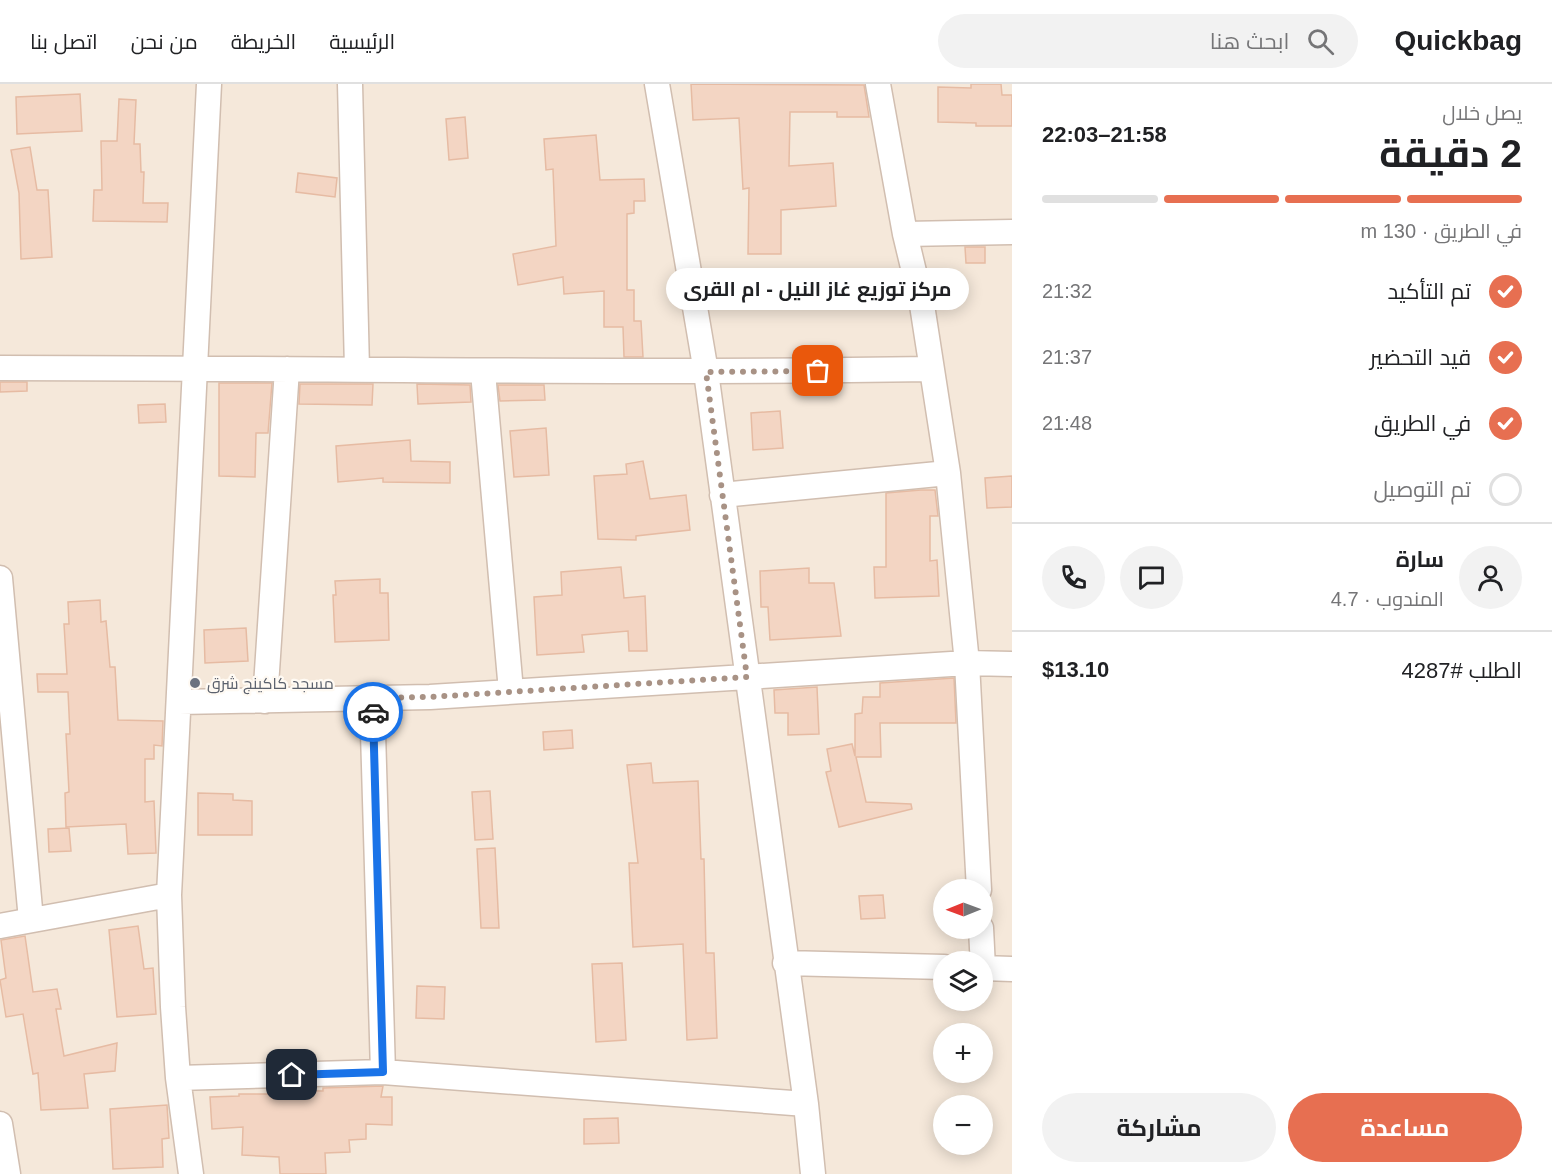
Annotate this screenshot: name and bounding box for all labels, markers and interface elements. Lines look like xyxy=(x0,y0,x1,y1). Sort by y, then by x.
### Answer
search box xyxy=(938,14,1358,68)
icon: search xyxy=(1304,25,1337,58)
text: Quickbag xyxy=(1394,25,1522,56)
text: ابحث هنا xyxy=(1210,29,1289,54)
text: اتصل بنا xyxy=(30,30,98,53)
text: من نحن xyxy=(131,30,198,53)
text: الخريطة xyxy=(231,30,296,53)
text: الرئيسية xyxy=(329,30,395,53)
text: يصل خلال xyxy=(1442,102,1522,124)
text: 21:58–22:03 xyxy=(1042,122,1167,147)
text: 2 دقيقة xyxy=(1379,132,1522,175)
text: في الطريق · 130 m xyxy=(1361,220,1522,242)
callout: مركز توزيع غاز النيل - ام القرى xyxy=(666,269,970,311)
icon: check xyxy=(1489,275,1522,308)
text: مركز توزيع غاز النيل - ام القرى xyxy=(684,278,951,300)
text: تم التأكيد xyxy=(1388,279,1471,304)
text: 21:32 xyxy=(1042,280,1092,302)
icon: check xyxy=(1489,341,1522,374)
pin xyxy=(792,345,843,396)
text: قيد التحضير xyxy=(1370,345,1471,370)
text: 21:37 xyxy=(1042,346,1092,368)
icon: bag xyxy=(801,354,834,387)
icon: check xyxy=(1489,407,1522,440)
text: في الطريق xyxy=(1374,411,1471,436)
text: 21:48 xyxy=(1042,412,1092,434)
text: تم التوصيل xyxy=(1373,477,1471,502)
button: phone xyxy=(1042,546,1105,609)
button: chat xyxy=(1120,546,1183,609)
button: person xyxy=(1459,546,1522,609)
text: سارة xyxy=(1396,547,1444,572)
text: المندوب · 4.7 xyxy=(1331,588,1444,610)
text: $13.10 xyxy=(1042,657,1109,682)
text: الطلب #4287 xyxy=(1402,658,1522,683)
place label: مسجد كاكينج شرق xyxy=(207,675,334,695)
marker: مسجد كاكينج شرق xyxy=(188,676,202,690)
courier xyxy=(343,682,403,742)
icon: car xyxy=(357,696,390,729)
north arrow xyxy=(933,879,993,939)
map controls xyxy=(933,879,993,1155)
button: layers xyxy=(933,951,993,1011)
button: + xyxy=(933,1023,993,1083)
pin xyxy=(266,1049,317,1100)
icon: home xyxy=(275,1058,308,1091)
button: مشاركة xyxy=(1042,1093,1276,1162)
button: مساعدة xyxy=(1288,1093,1522,1162)
button: − xyxy=(933,1095,993,1155)

